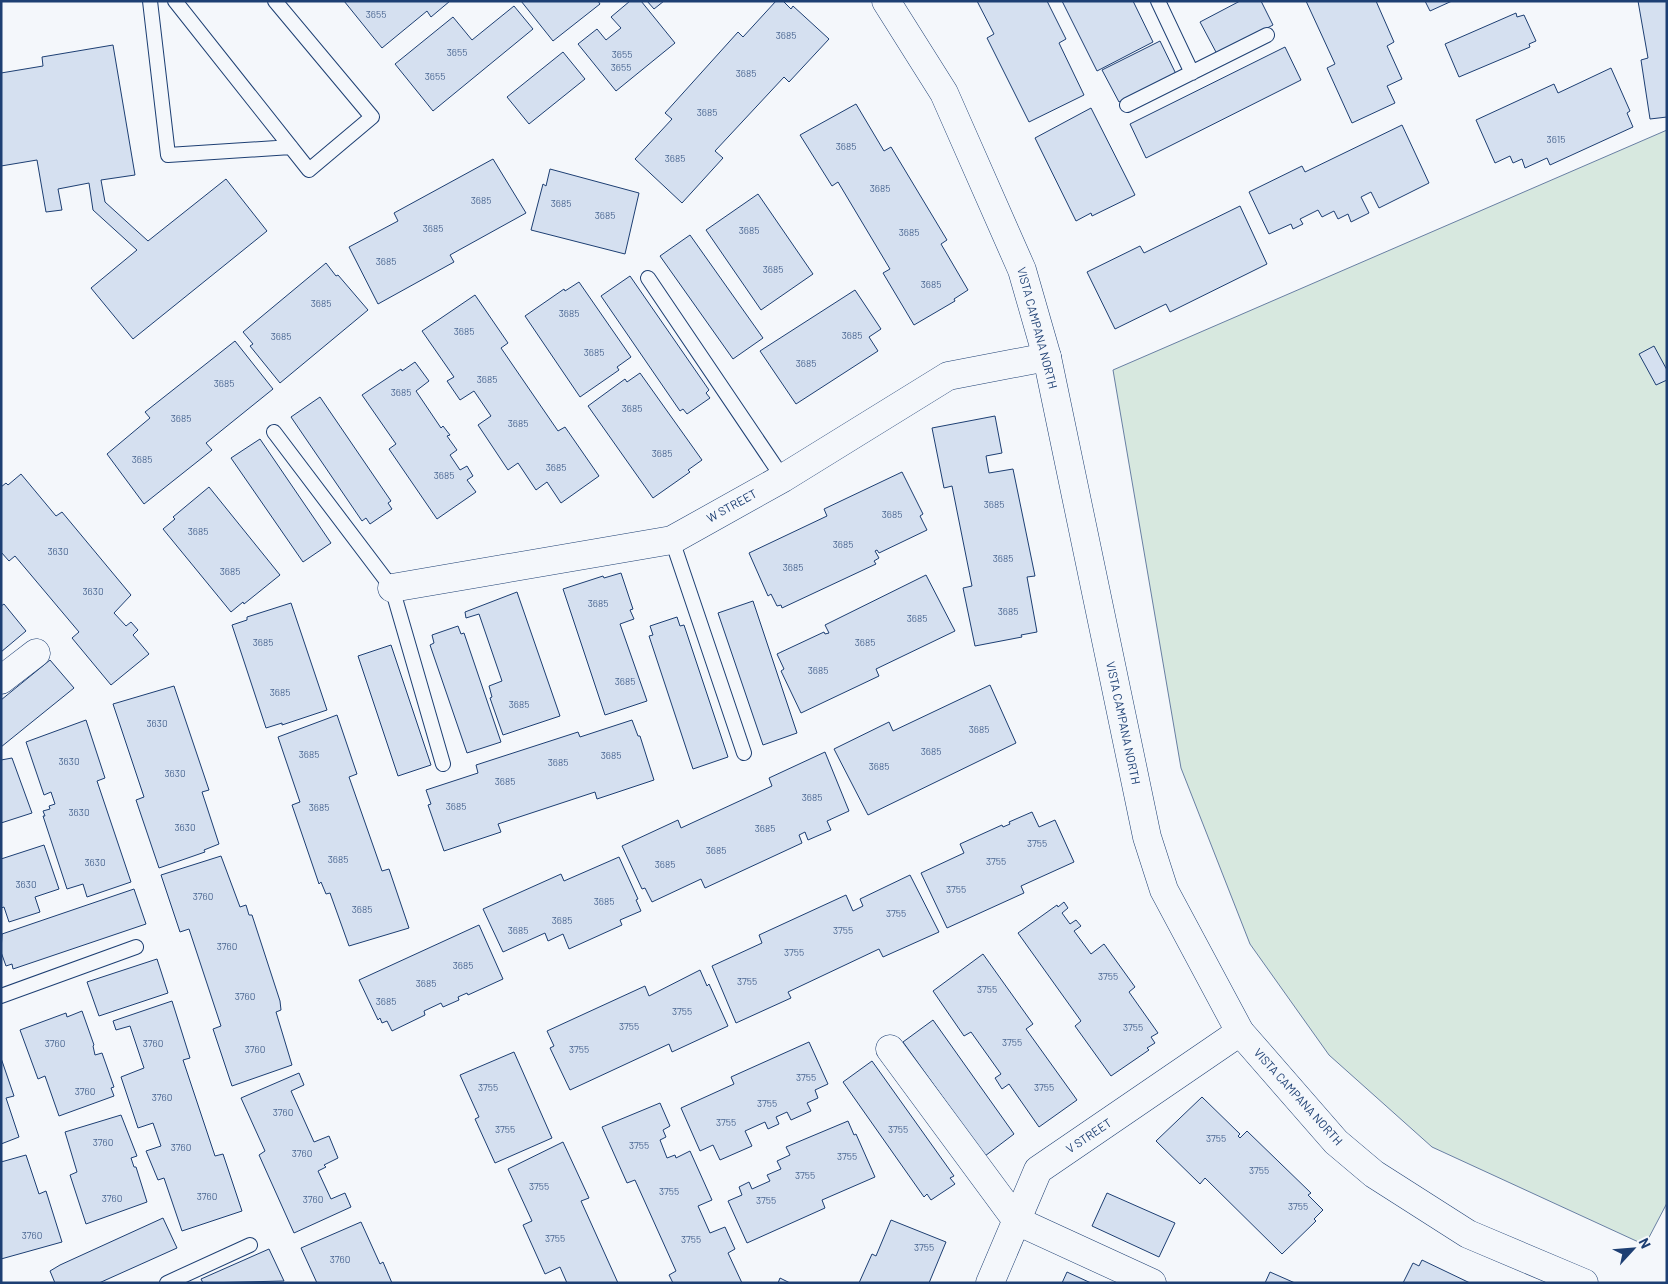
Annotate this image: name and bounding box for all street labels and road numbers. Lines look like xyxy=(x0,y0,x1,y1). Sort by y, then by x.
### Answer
street label: VISTA CAMPANA NORTH xyxy=(1015,265,1061,390)
street label: W STREET xyxy=(704,486,759,525)
street label: VISTA CAMPANA NORTH xyxy=(1104,660,1144,786)
street label: VISTA CAMPANA NORTH xyxy=(1252,1045,1346,1148)
street label: V STREET xyxy=(1063,1115,1114,1155)

